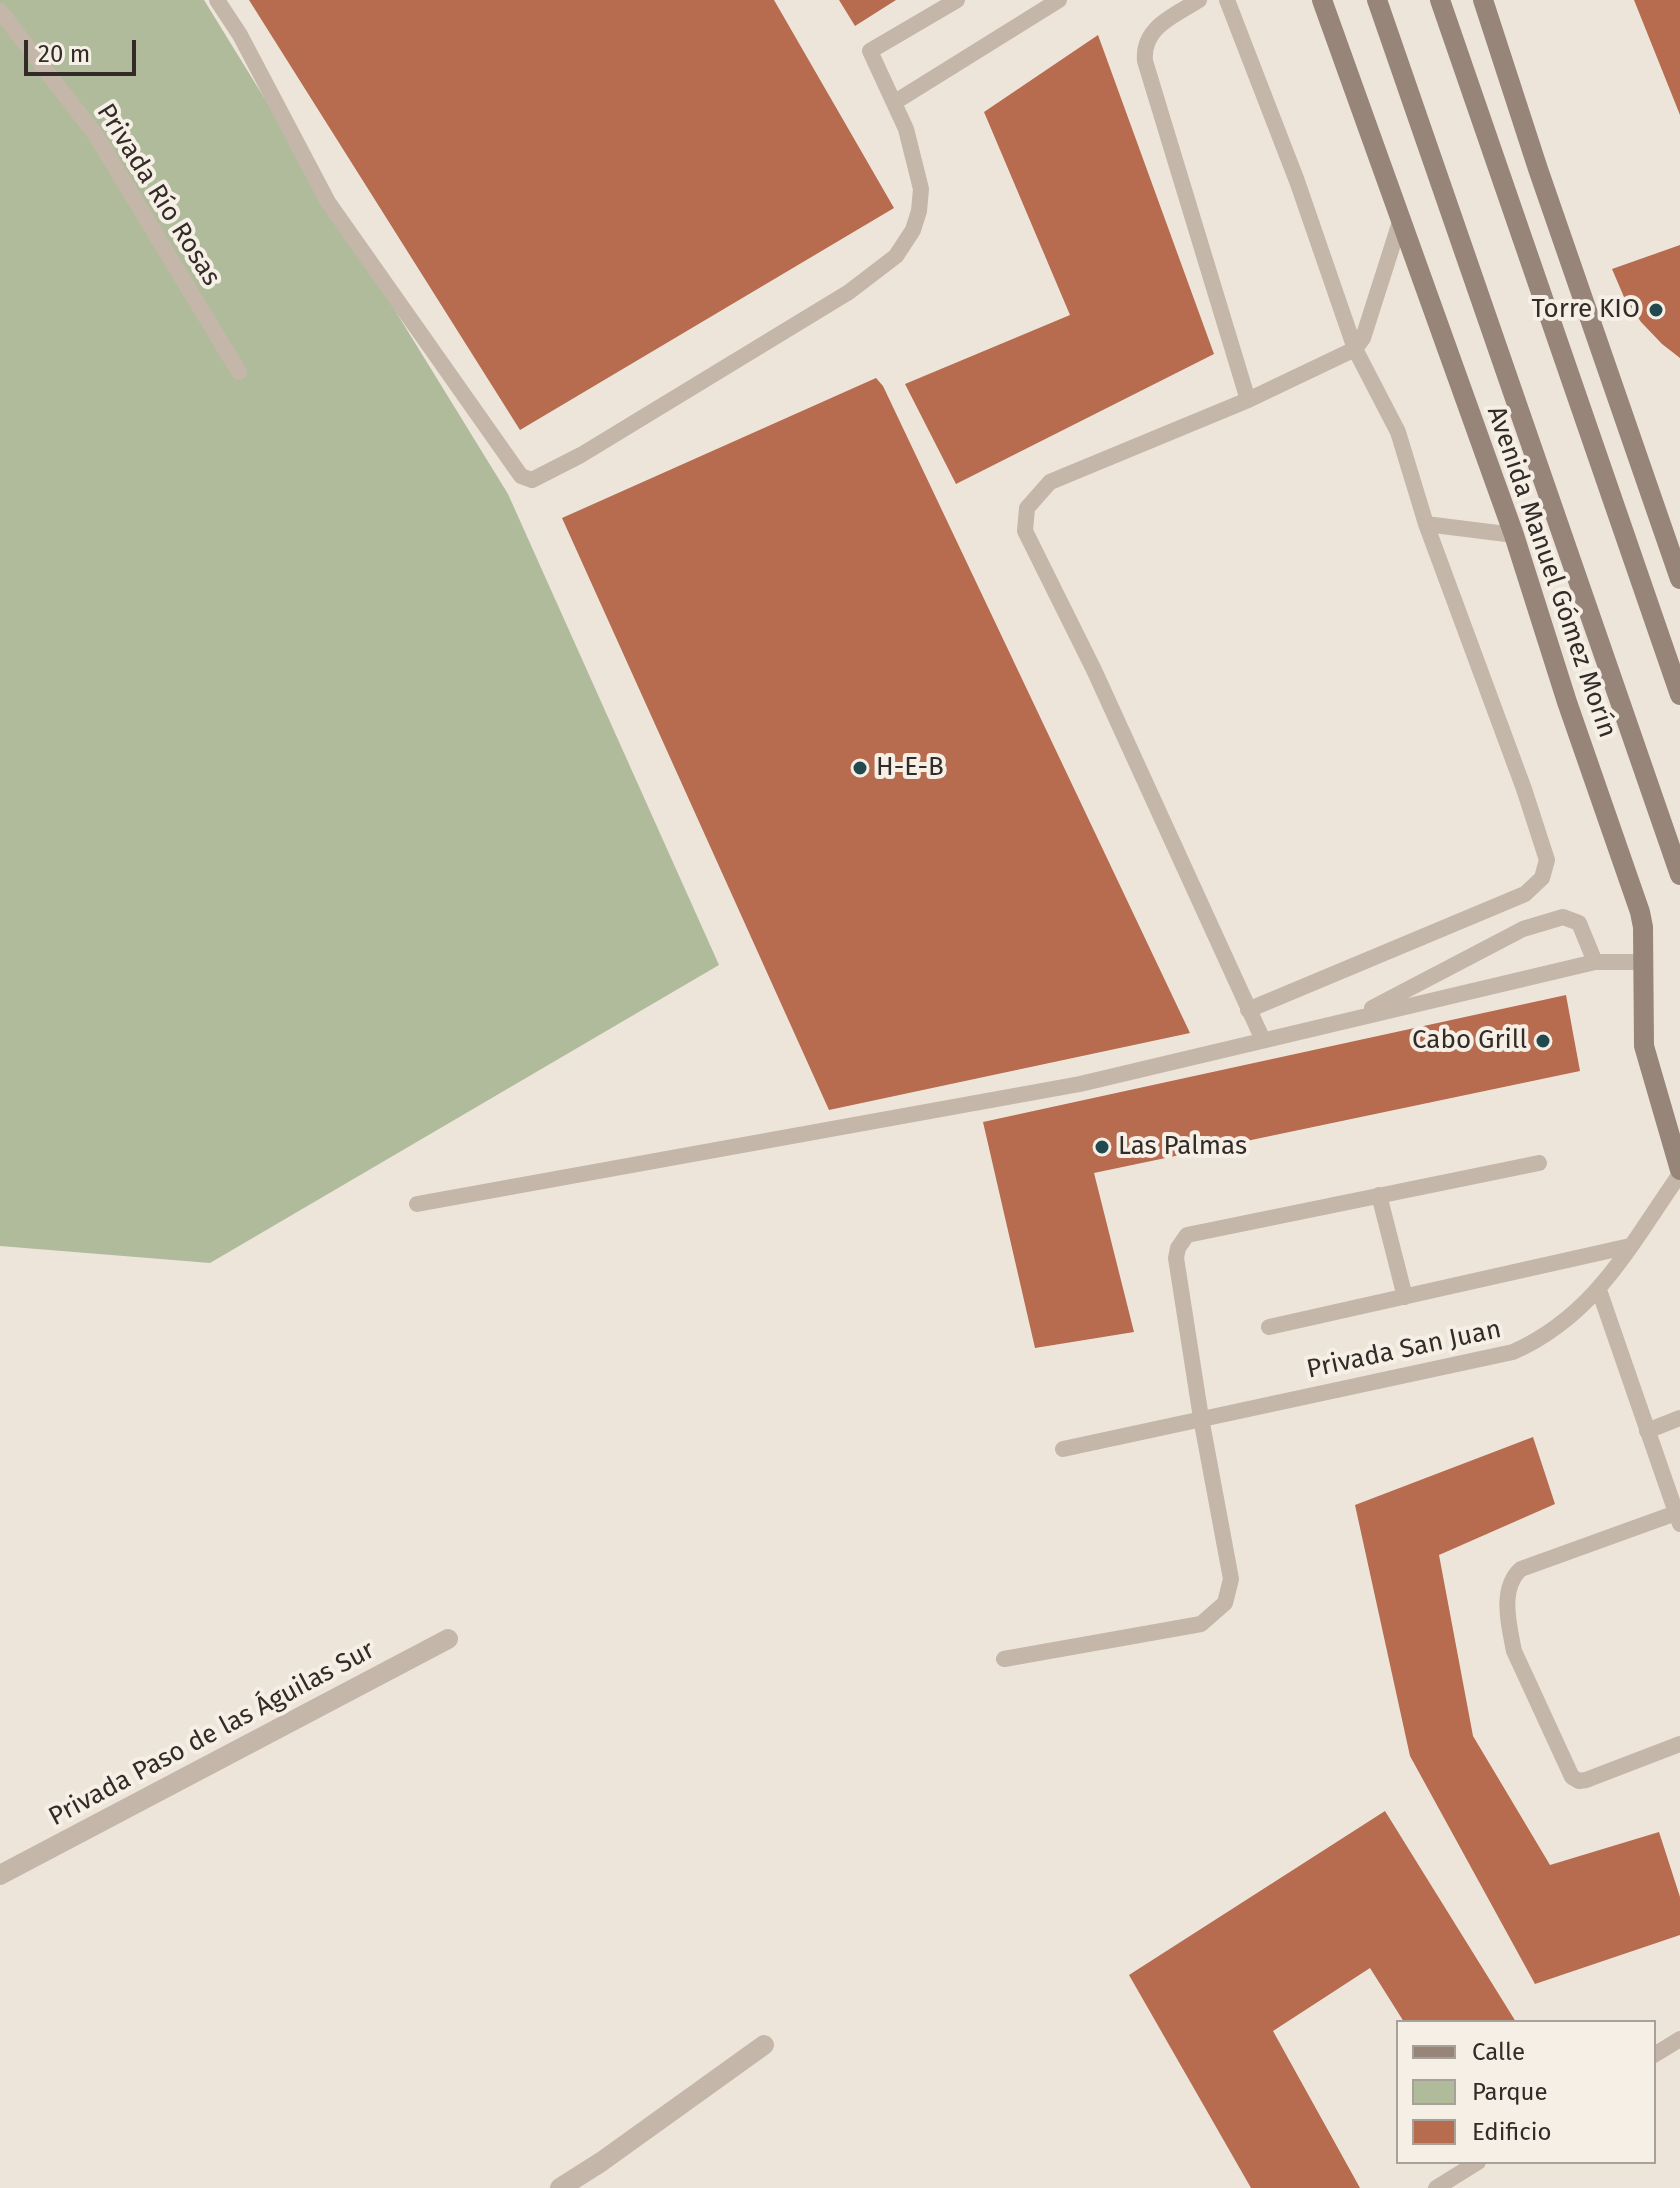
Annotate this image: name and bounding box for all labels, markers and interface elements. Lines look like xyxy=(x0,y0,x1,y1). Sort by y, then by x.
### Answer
scale bar xyxy=(28,24,140,74)
text: 20 m xyxy=(38,40,90,68)
street label: Privada Río Rosas xyxy=(89,98,227,292)
place label: Torre KIO xyxy=(1531,294,1640,326)
marker: Torre KIO xyxy=(1647,301,1665,319)
street label: Avenida Manuel Gómez Morín xyxy=(1480,402,1622,742)
place label: H-E-B xyxy=(876,752,944,784)
marker: H-E-B xyxy=(851,759,869,777)
place label: Cabo Grill xyxy=(1412,1025,1527,1057)
marker: Cabo Grill xyxy=(1534,1032,1552,1050)
place label: Las Palmas xyxy=(1118,1131,1247,1163)
marker: Las Palmas xyxy=(1093,1138,1111,1156)
street label: Privada San Juan xyxy=(1304,1314,1504,1386)
street label: Privada Paso de las Águilas Sur xyxy=(44,1635,380,1833)
legend xyxy=(1396,2020,1656,2164)
text: Calle xyxy=(1472,2038,1525,2066)
text: Parque xyxy=(1472,2078,1548,2106)
text: Edificio xyxy=(1472,2118,1552,2146)

